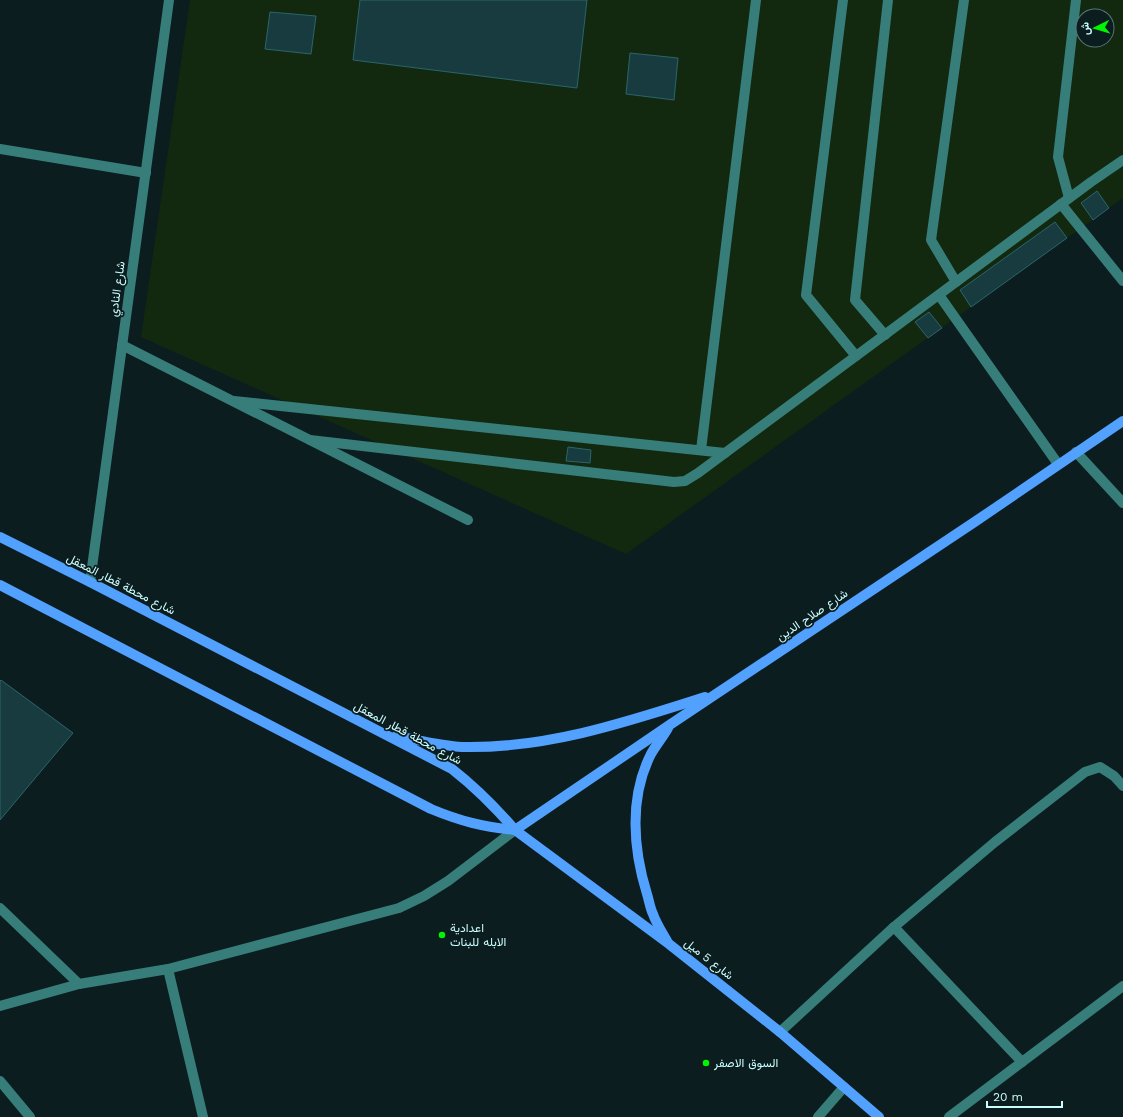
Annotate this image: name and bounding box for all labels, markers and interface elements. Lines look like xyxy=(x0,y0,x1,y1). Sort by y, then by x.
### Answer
north arrow xyxy=(1075,8,1115,48)
text: ش xyxy=(1078,22,1093,36)
street label: شارع النادي xyxy=(106,260,131,318)
street label: شارع محطة قطار المعقل xyxy=(63,550,178,619)
street label: شارع صلاح الدين xyxy=(774,586,851,646)
street label: شارع محطة قطار المعقل xyxy=(351,699,464,769)
place label: اعدادية الابله للبنات xyxy=(450,921,506,949)
marker: اعدادية الابله للبنات xyxy=(437,930,447,940)
street label: شارع 5 ميل xyxy=(680,935,736,984)
place label: السوق الاصفر xyxy=(713,1056,778,1071)
marker: السوق الاصفر xyxy=(701,1058,711,1068)
scale bar xyxy=(987,1083,1062,1109)
text: 20 m xyxy=(993,1090,1023,1104)

